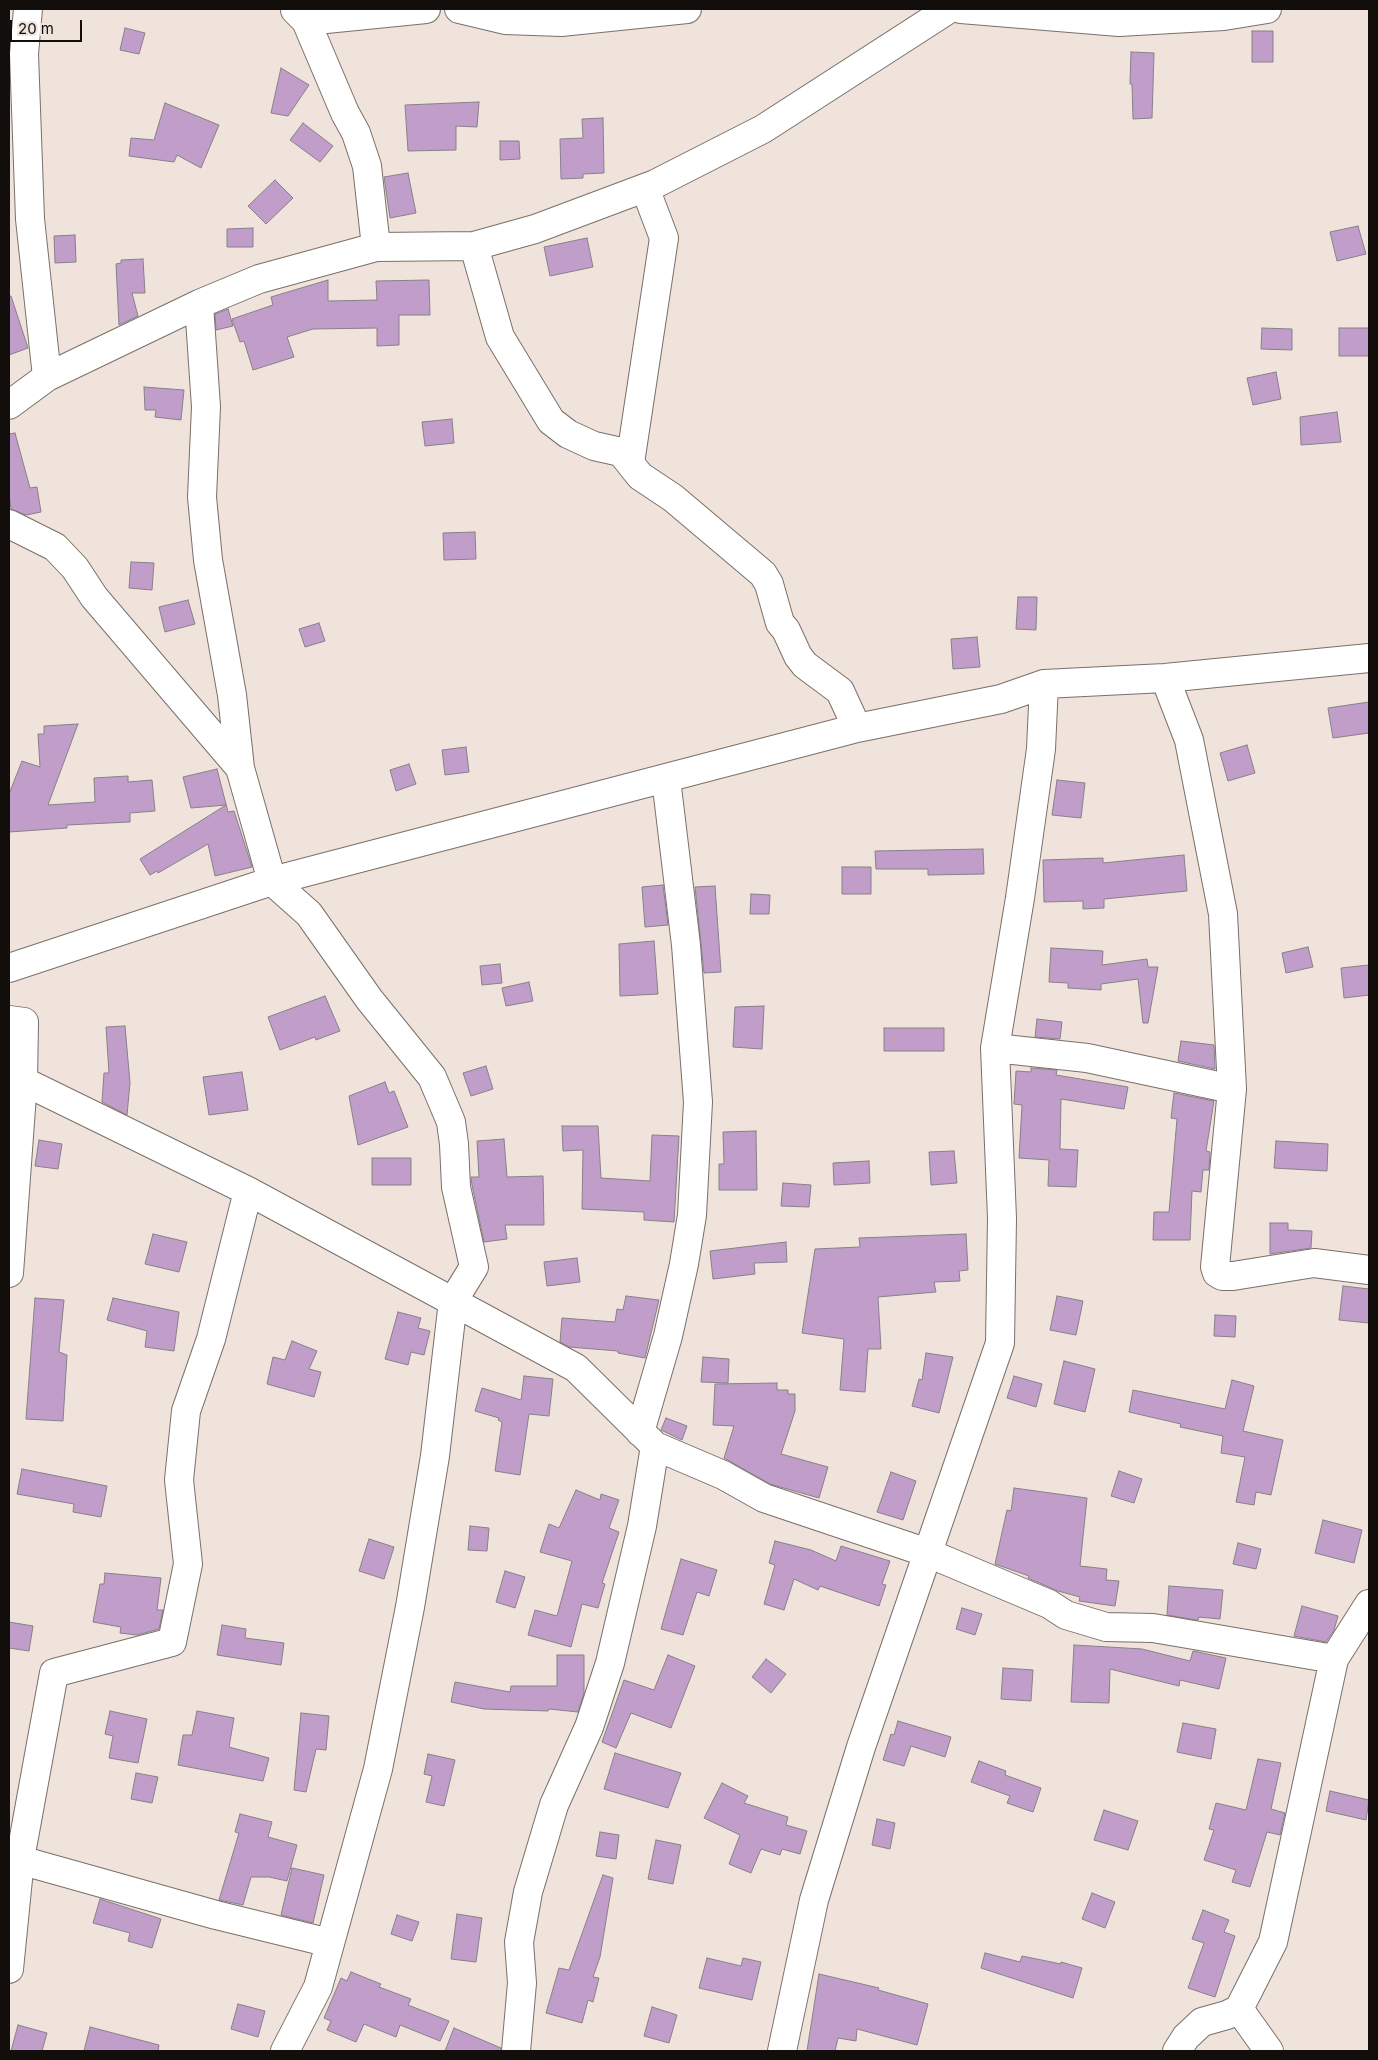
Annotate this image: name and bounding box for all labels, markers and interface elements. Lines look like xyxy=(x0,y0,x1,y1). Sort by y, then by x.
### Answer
scale bar xyxy=(12,10,85,42)
text: 20 m xyxy=(18,19,54,38)

